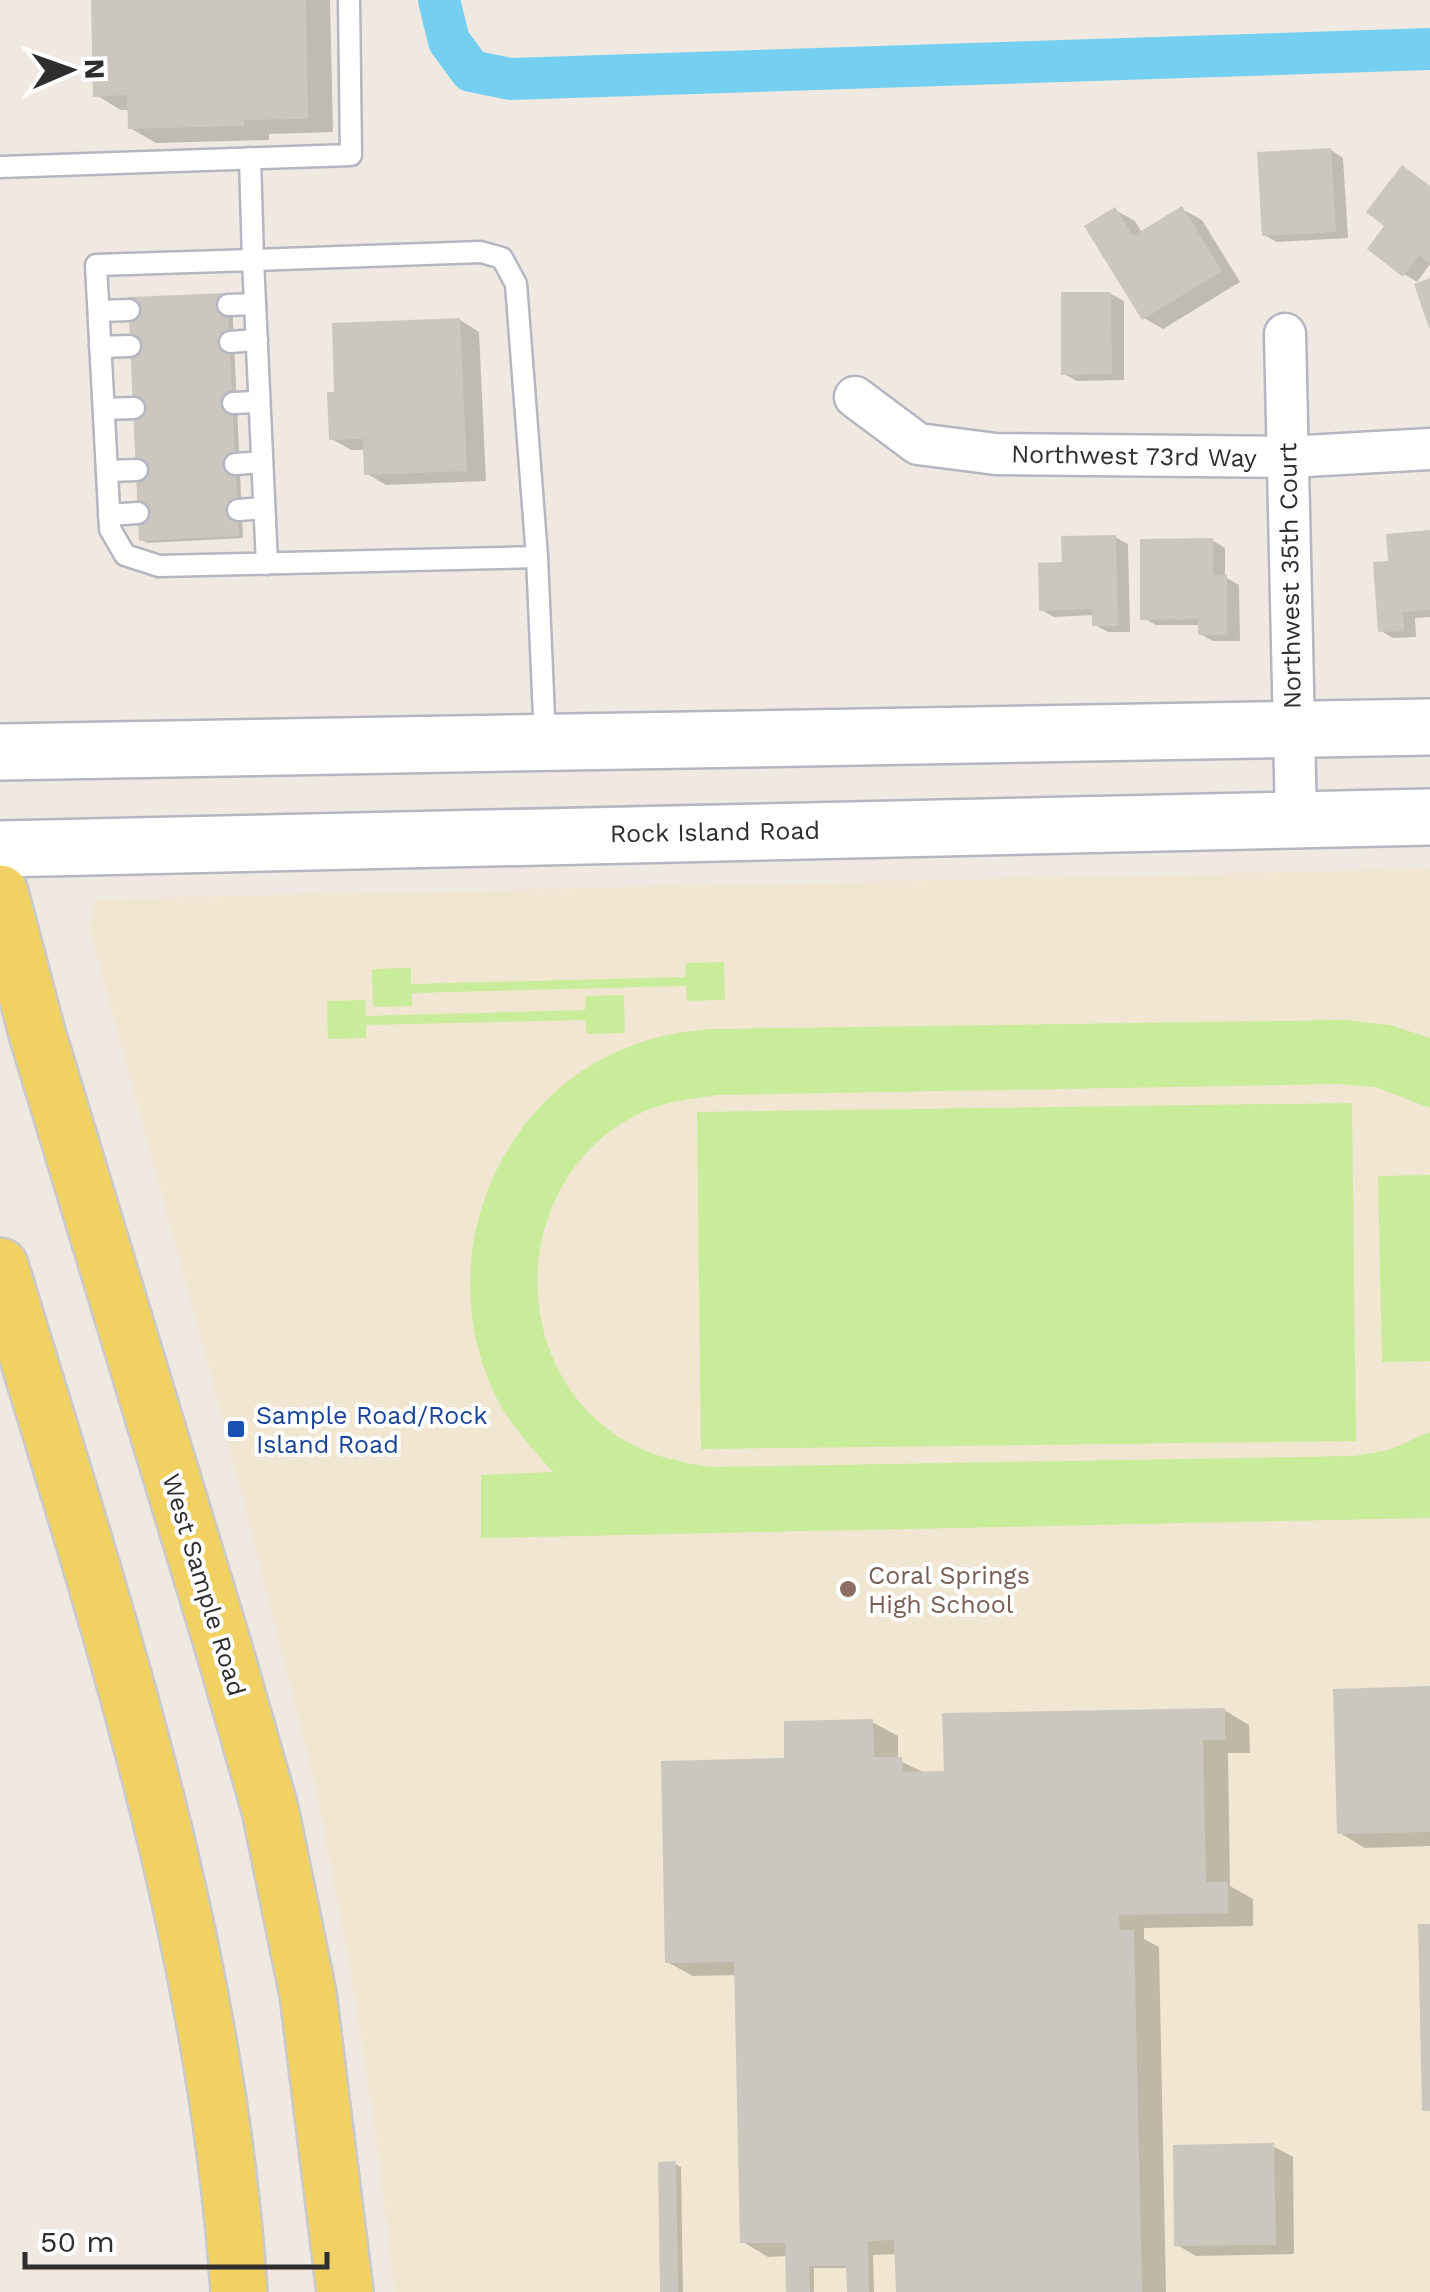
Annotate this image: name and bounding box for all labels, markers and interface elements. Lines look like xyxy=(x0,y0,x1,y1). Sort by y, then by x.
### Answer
north arrow xyxy=(20,20,120,120)
text: N xyxy=(78,58,111,80)
street label: Northwest 73rd Way xyxy=(1011,439,1257,473)
street label: Northwest 35th Court xyxy=(1273,442,1307,710)
street label: Rock Island Road xyxy=(610,816,820,848)
place label: Sample Road/Rock Island Road xyxy=(256,1401,487,1459)
marker: Sample Road/Rock Island Road xyxy=(225,1418,247,1440)
street label: West Sample Road xyxy=(156,1470,252,1700)
place label: Coral Springs High School xyxy=(868,1561,1030,1619)
marker: Coral Springs High School xyxy=(837,1578,859,1600)
scale bar xyxy=(25,2207,328,2269)
text: 50 m xyxy=(40,2224,115,2259)

